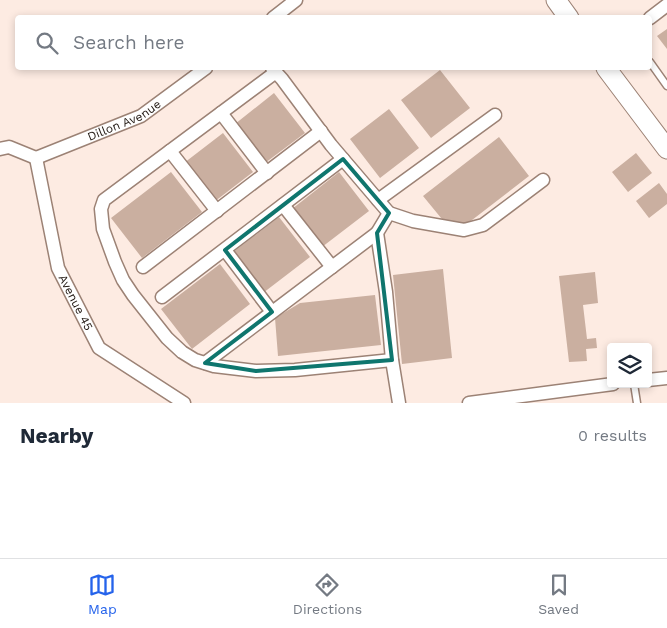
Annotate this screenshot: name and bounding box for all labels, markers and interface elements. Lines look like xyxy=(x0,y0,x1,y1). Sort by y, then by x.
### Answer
search box xyxy=(15,15,652,70)
icon: search xyxy=(33,29,61,57)
text: Search here xyxy=(73,31,184,54)
street label: Dillon Avenue xyxy=(85,97,164,144)
street label: Avenue 45 xyxy=(56,272,96,333)
map controls xyxy=(607,343,652,388)
button: layers xyxy=(607,343,652,388)
text: Nearby xyxy=(20,423,93,448)
text: 0 results xyxy=(578,426,647,445)
tab: Map xyxy=(88,571,117,617)
tab: Directions xyxy=(293,571,362,617)
tab: Saved xyxy=(538,571,579,617)

